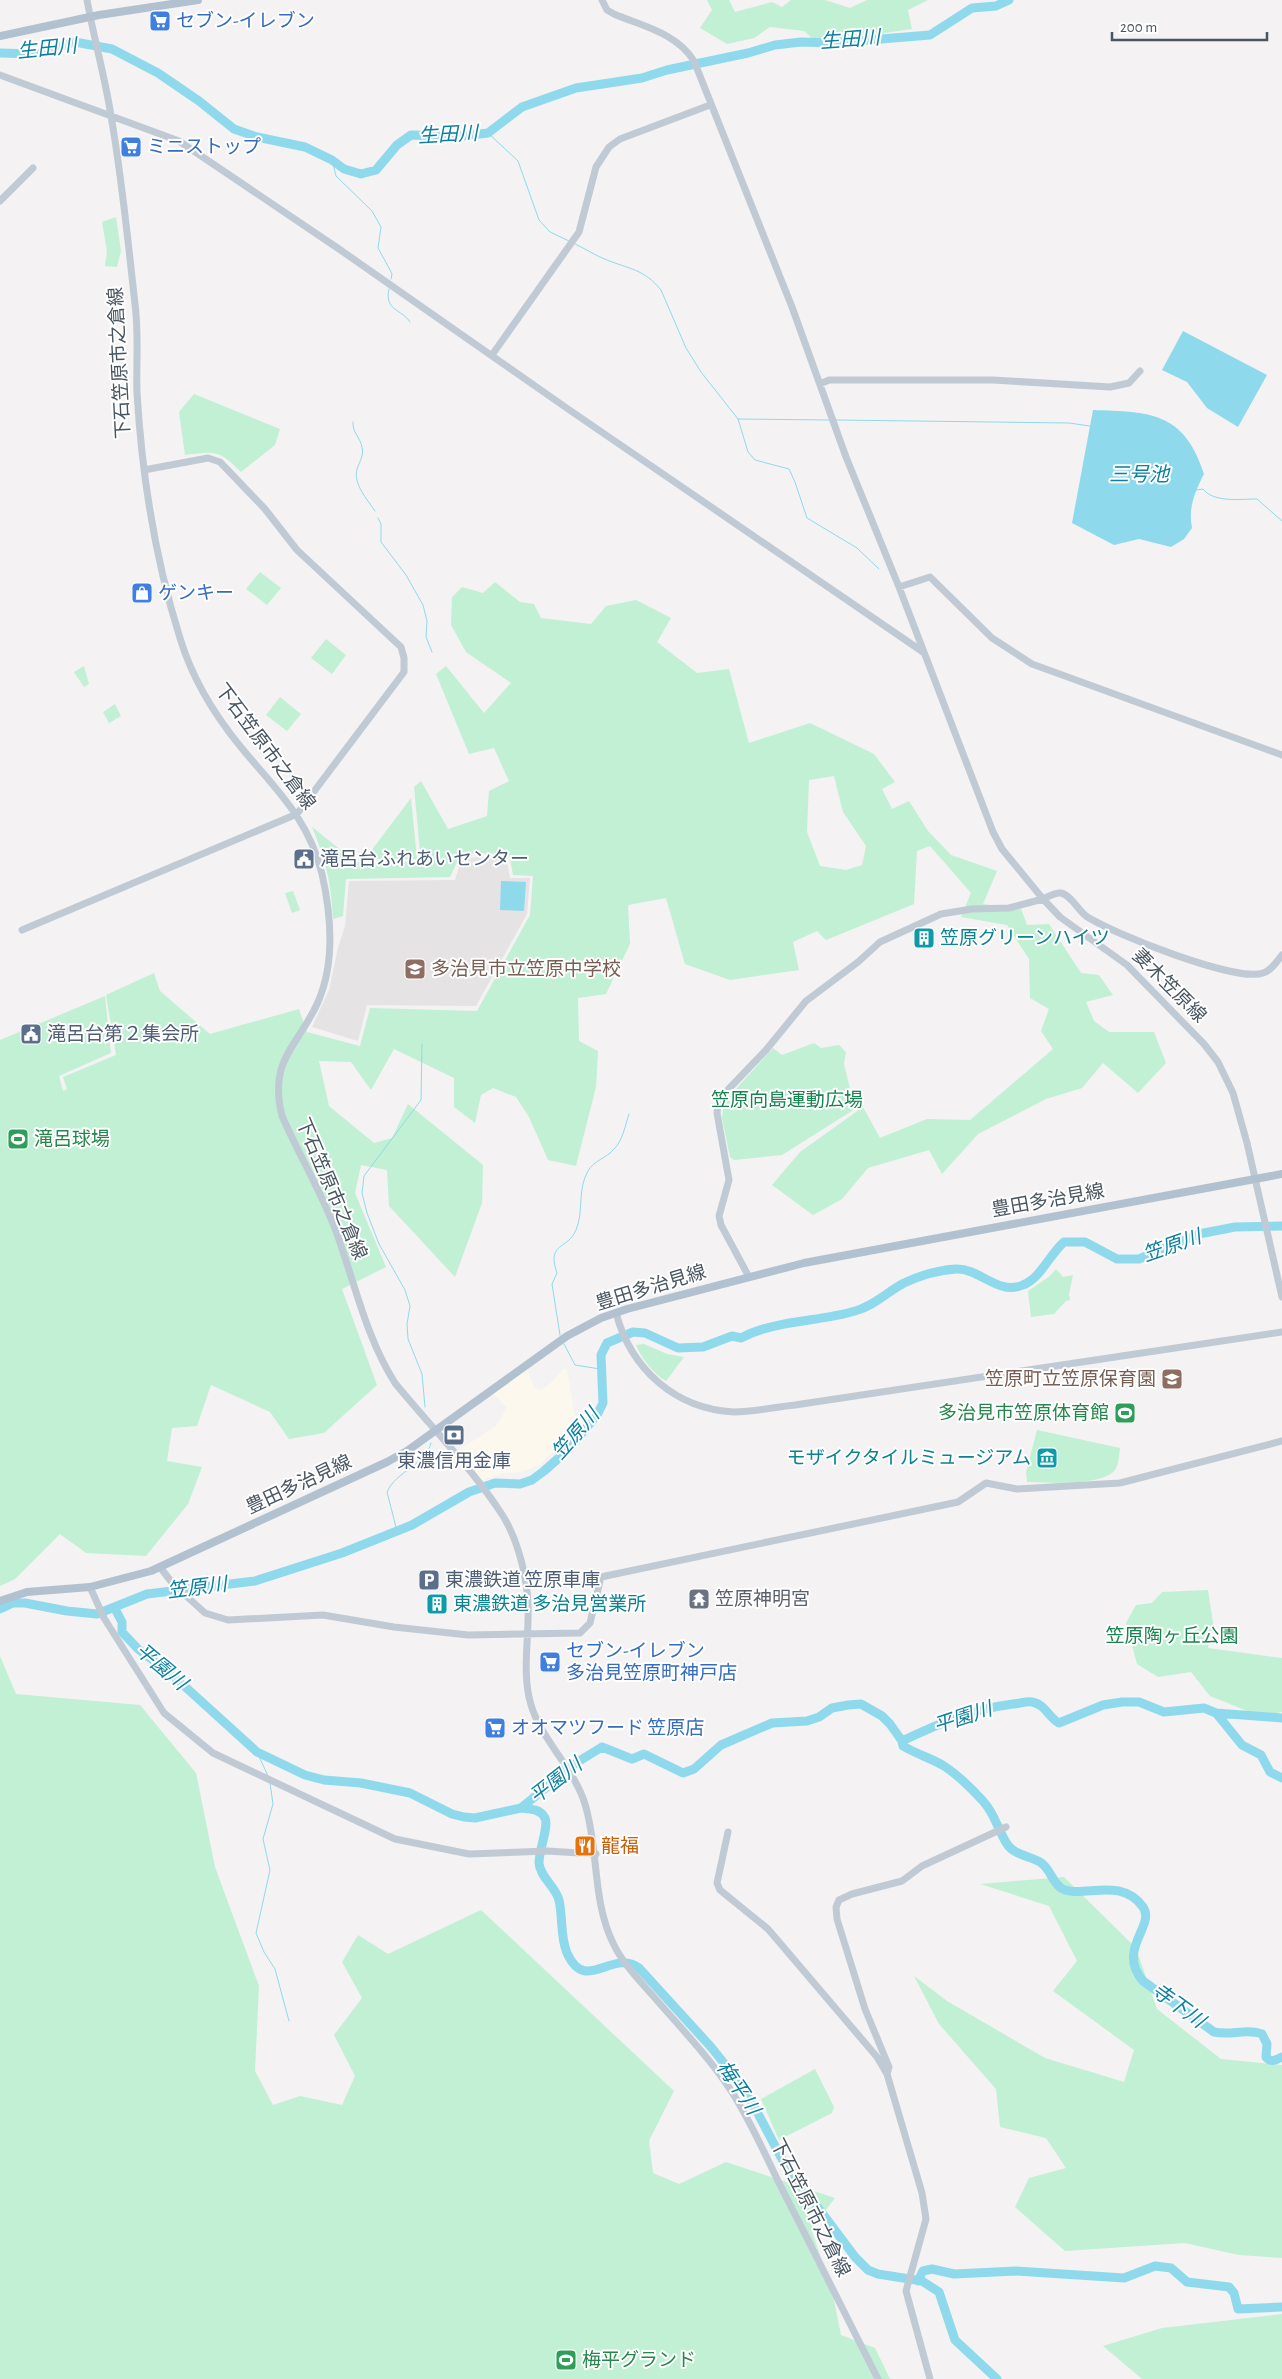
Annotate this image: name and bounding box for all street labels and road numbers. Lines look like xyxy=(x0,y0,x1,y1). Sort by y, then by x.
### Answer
street label: 下石笠原市之倉線 xyxy=(105,287,133,440)
street label: 下石笠原市之倉線 xyxy=(212,679,320,813)
street label: 妻木笠原線 xyxy=(1129,944,1211,1026)
street label: 下石笠原市之倉線 xyxy=(293,1115,371,1263)
street label: 豊田多治見線 xyxy=(990,1180,1106,1220)
street label: 豊田多治見線 xyxy=(593,1260,708,1314)
street label: 豊田多治見線 xyxy=(242,1450,355,1518)
street label: 下石笠原市之倉線 xyxy=(767,2135,855,2280)

